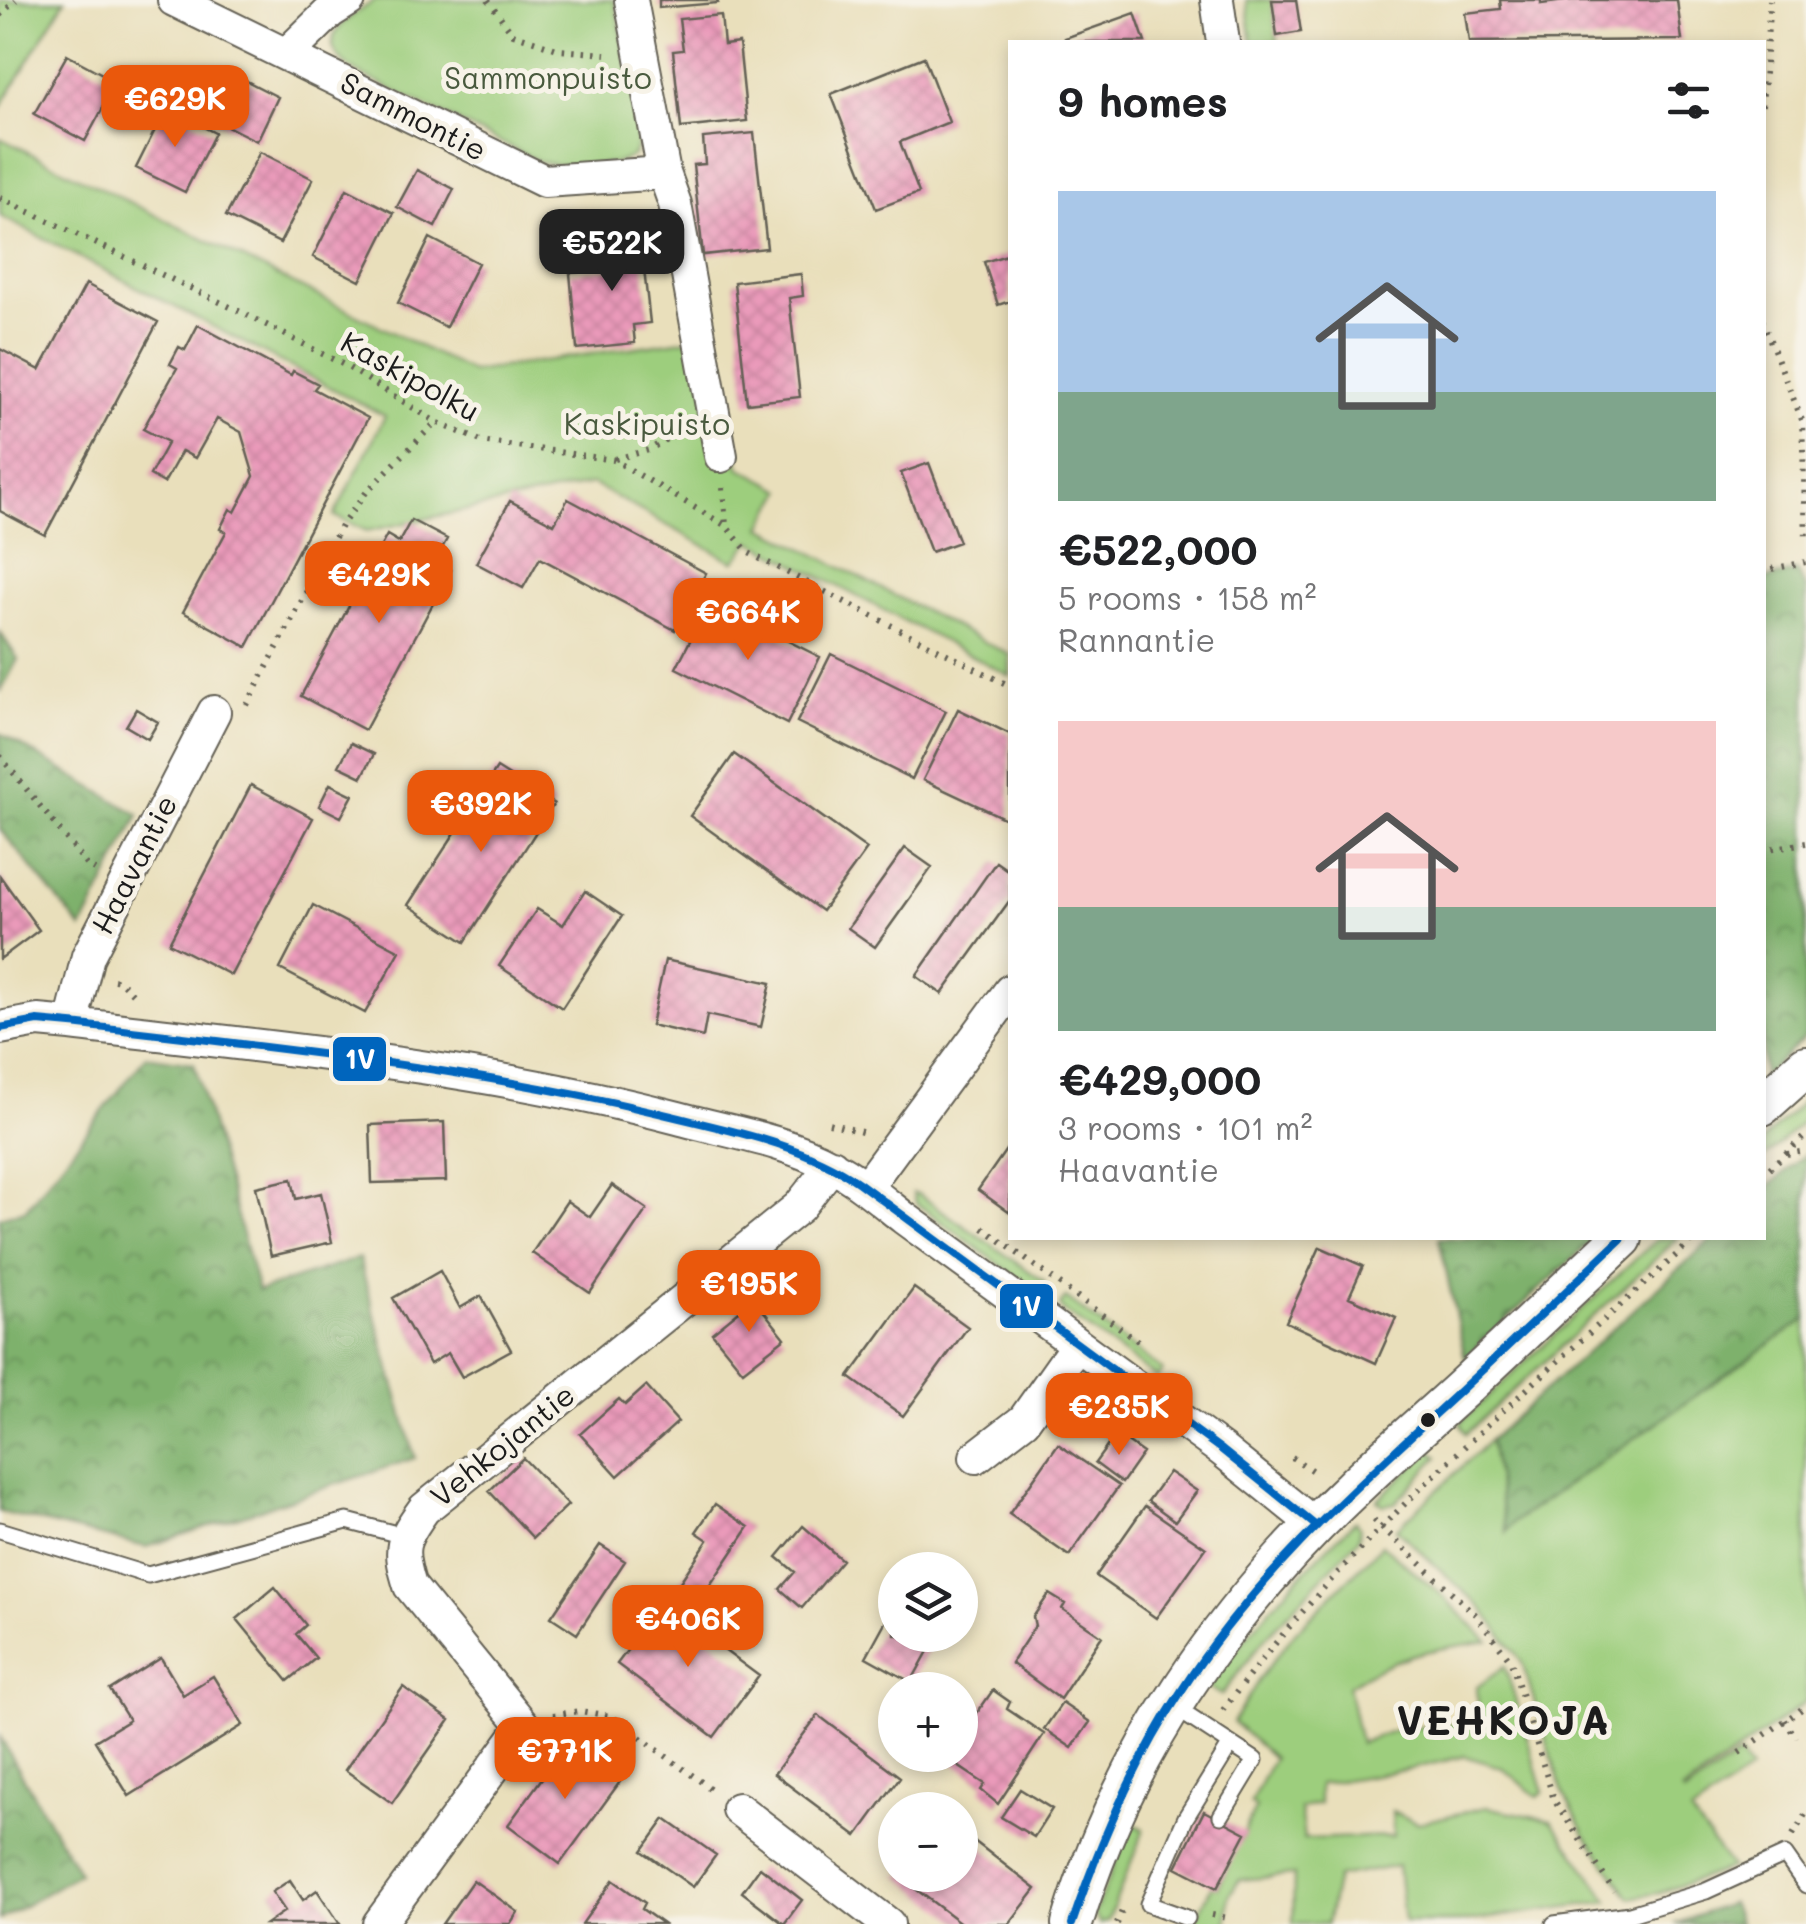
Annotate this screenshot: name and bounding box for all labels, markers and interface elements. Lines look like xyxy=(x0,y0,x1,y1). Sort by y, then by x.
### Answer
park label: Sammonpuisto xyxy=(444,57,652,97)
street label: Sammontie xyxy=(334,61,494,169)
pin: €629K xyxy=(105,65,245,150)
text: 9 homes xyxy=(1058,73,1228,128)
icon: filters xyxy=(1661,73,1716,128)
text: €629K xyxy=(123,76,227,118)
pin: €522K xyxy=(542,209,682,294)
text: €522K xyxy=(561,220,663,262)
icon: home xyxy=(1297,256,1477,436)
street label: Kaskipolku xyxy=(334,321,487,430)
park label: Kaskipuisto xyxy=(564,403,730,443)
text: €522,000 xyxy=(1058,521,1257,576)
pin: €429K xyxy=(309,541,449,626)
text: €429K xyxy=(327,552,431,594)
text: 5 rooms · 158 m² xyxy=(1058,576,1317,618)
pin: €664K xyxy=(678,578,818,663)
text: €664K xyxy=(695,589,801,631)
text: Rannantie xyxy=(1058,618,1215,660)
pin: €392K xyxy=(411,770,551,855)
text: €392K xyxy=(429,781,533,823)
icon: home xyxy=(1297,786,1477,966)
street label: Haavantie xyxy=(81,788,185,940)
line badge: 1V xyxy=(331,1035,388,1083)
text: 1V xyxy=(345,1040,375,1076)
text: €429,000 xyxy=(1058,1051,1261,1106)
text: 3 rooms · 101 m² xyxy=(1058,1106,1313,1148)
text: Haavantie xyxy=(1058,1148,1219,1190)
pin: €195K xyxy=(679,1250,819,1335)
text: €195K xyxy=(699,1261,799,1303)
line badge: 1V xyxy=(998,1282,1055,1330)
text: 1V xyxy=(1011,1287,1041,1323)
pin: €235K xyxy=(1049,1373,1189,1458)
street label: Vehkojantie xyxy=(421,1374,582,1515)
text: €235K xyxy=(1068,1384,1170,1426)
unlabelled marker xyxy=(1418,1410,1438,1430)
map controls xyxy=(878,1552,978,1892)
button: layers xyxy=(878,1552,978,1652)
pin: €406K xyxy=(618,1585,758,1670)
text: €406K xyxy=(634,1596,742,1638)
button: + xyxy=(878,1672,978,1772)
district label: VEHKOJA xyxy=(1397,1693,1611,1745)
pin: €771K xyxy=(495,1717,635,1802)
text: €771K xyxy=(517,1728,613,1770)
button: − xyxy=(878,1792,978,1892)

